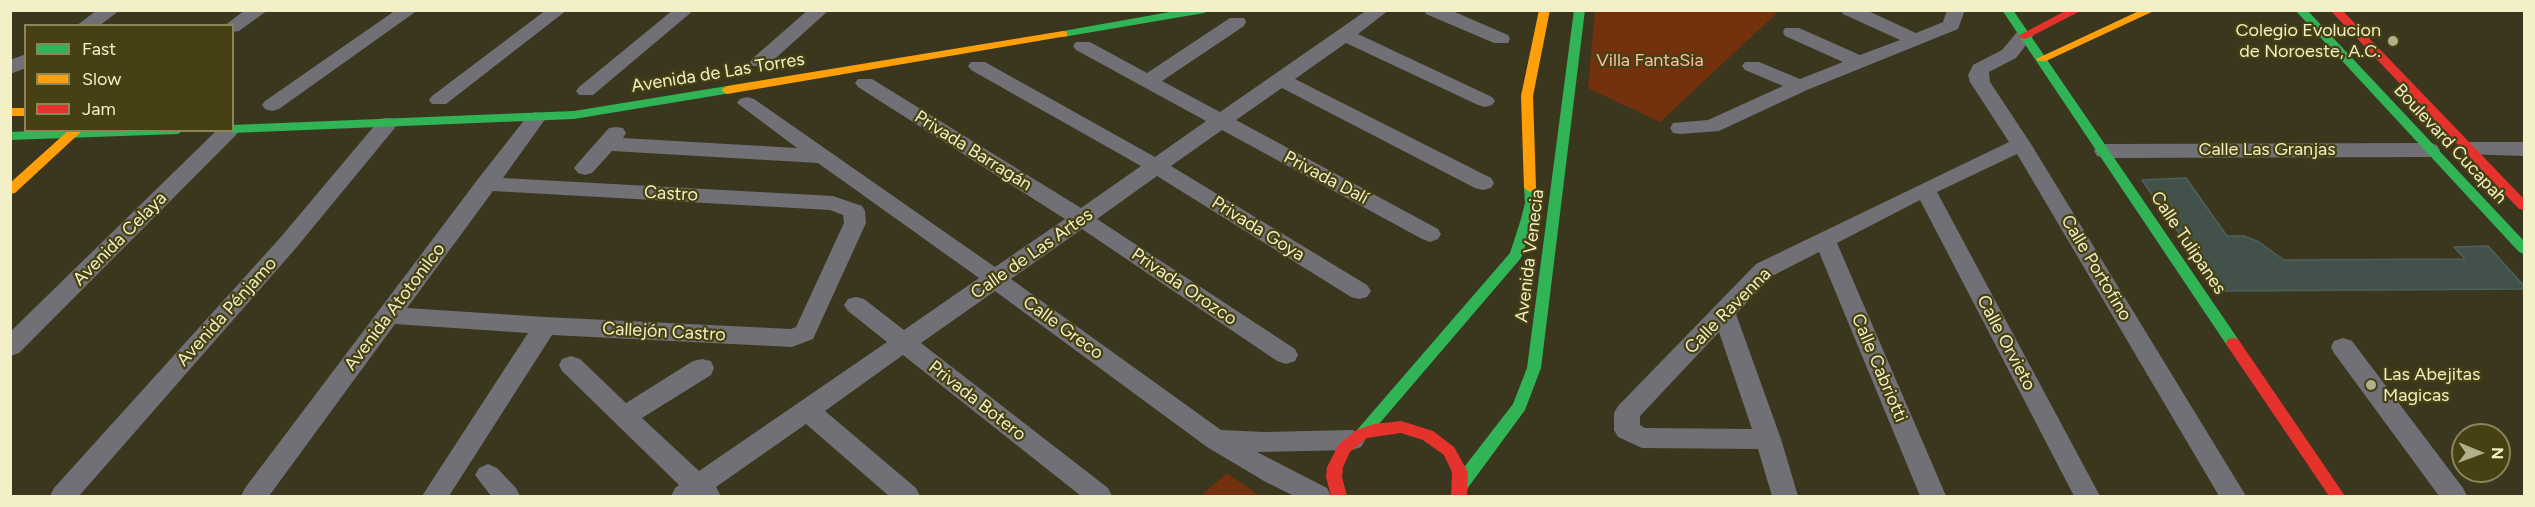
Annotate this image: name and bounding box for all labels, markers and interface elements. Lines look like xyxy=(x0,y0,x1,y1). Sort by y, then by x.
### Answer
place label: Colegio Evolucion de Noroeste, A.C. xyxy=(2236,20,2381,63)
legend xyxy=(24,24,234,132)
marker: Colegio Evolucion de Noroeste, A.C. xyxy=(2386,34,2400,48)
text: Fast xyxy=(82,38,116,60)
street label: Avenida de Las Torres xyxy=(630,49,806,97)
park label: Villa FantaSia xyxy=(1596,50,1704,72)
text: Slow xyxy=(82,68,121,90)
street label: Boulevard Cucapah xyxy=(2389,80,2511,208)
text: Jam xyxy=(82,98,116,120)
street label: Privada Barragán xyxy=(910,106,1036,196)
street label: Calle Las Granjas xyxy=(2198,139,2336,161)
street label: Privada Dalí xyxy=(1280,147,1372,209)
street label: Castro xyxy=(644,182,698,206)
street label: Calle Tulipanes xyxy=(2146,187,2230,299)
street label: Avenida Celaya xyxy=(69,188,171,290)
street label: Avenida Venecia xyxy=(1511,188,1549,324)
street label: Privada Goya xyxy=(1208,192,1308,266)
street label: Calle de Las Artes xyxy=(967,204,1097,304)
street label: Calle Portofino xyxy=(2056,211,2136,325)
street label: Avenida Atotonilco xyxy=(340,239,450,375)
street label: Privada Orozco xyxy=(1127,244,1241,330)
street label: Avenida Pénjamo xyxy=(172,253,282,371)
street label: Calle Ravenna xyxy=(1680,263,1776,359)
street label: Calle Greco xyxy=(1019,292,1107,364)
street label: Calle Orvieto xyxy=(1972,292,2040,394)
street label: Calle Cabriotti xyxy=(1846,311,1912,425)
street label: Callejón Castro xyxy=(602,318,726,346)
street label: Privada Botero xyxy=(924,356,1030,446)
place label: Las Abejitas Magicas xyxy=(2383,364,2480,406)
marker: Las Abejitas Magicas xyxy=(2364,378,2378,392)
north arrow xyxy=(2451,423,2511,483)
text: N xyxy=(2488,447,2507,460)

